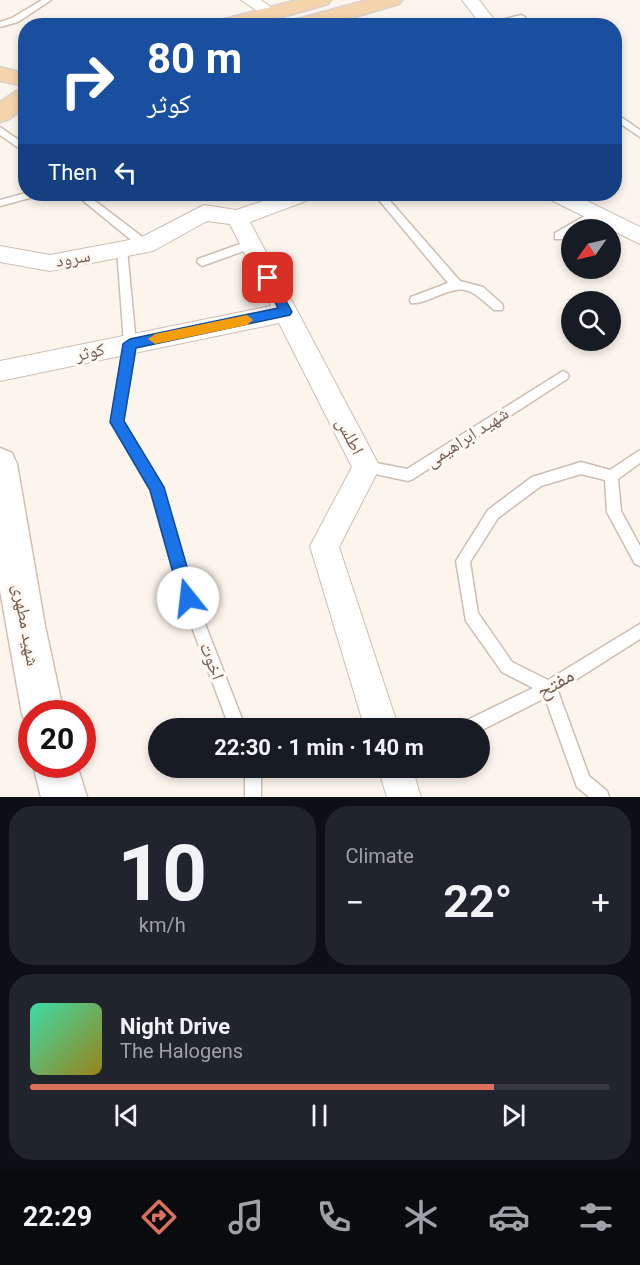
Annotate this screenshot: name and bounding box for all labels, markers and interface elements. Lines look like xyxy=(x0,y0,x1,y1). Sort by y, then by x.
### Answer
text: 80 m xyxy=(147,34,242,83)
icon: right xyxy=(48,42,126,120)
text: کوثر xyxy=(147,88,191,120)
icon: left xyxy=(109,156,142,189)
text: Then xyxy=(48,160,97,185)
north arrow xyxy=(561,219,621,279)
map controls xyxy=(561,219,621,351)
street label: سرود xyxy=(54,244,92,271)
pin xyxy=(242,252,293,303)
icon: arrive xyxy=(251,261,284,294)
button: search xyxy=(561,291,621,351)
street label: کوثر xyxy=(72,338,107,365)
street label: شهید ابراهیمی xyxy=(421,402,513,472)
street label: اطلس xyxy=(331,414,369,458)
position arrow xyxy=(156,566,220,630)
street label: شهید مطهری xyxy=(8,582,44,668)
street label: اخوت xyxy=(196,639,229,682)
street label: مفتح xyxy=(532,663,578,704)
speed limit sign: 20 xyxy=(18,700,96,778)
text: 22:30 · 1 min · 140 m xyxy=(214,735,424,760)
text: 10 xyxy=(117,828,207,919)
text: Climate xyxy=(346,844,414,868)
text: 22° xyxy=(443,875,512,928)
text: − xyxy=(346,883,364,922)
text: + xyxy=(591,883,610,922)
text: km/h xyxy=(139,913,186,937)
text: Night Drive xyxy=(120,1014,230,1039)
text: The Halogens xyxy=(120,1039,243,1063)
icon: previous xyxy=(110,1099,143,1132)
icon: pause xyxy=(303,1099,336,1132)
icon: next xyxy=(497,1099,530,1132)
icon: directions xyxy=(138,1196,180,1238)
icon: music xyxy=(225,1196,267,1238)
icon: phone xyxy=(313,1196,355,1238)
icon: climate xyxy=(400,1196,442,1238)
icon: car xyxy=(488,1196,530,1238)
icon: filters xyxy=(575,1196,617,1238)
text: 22:29 xyxy=(23,1201,92,1233)

